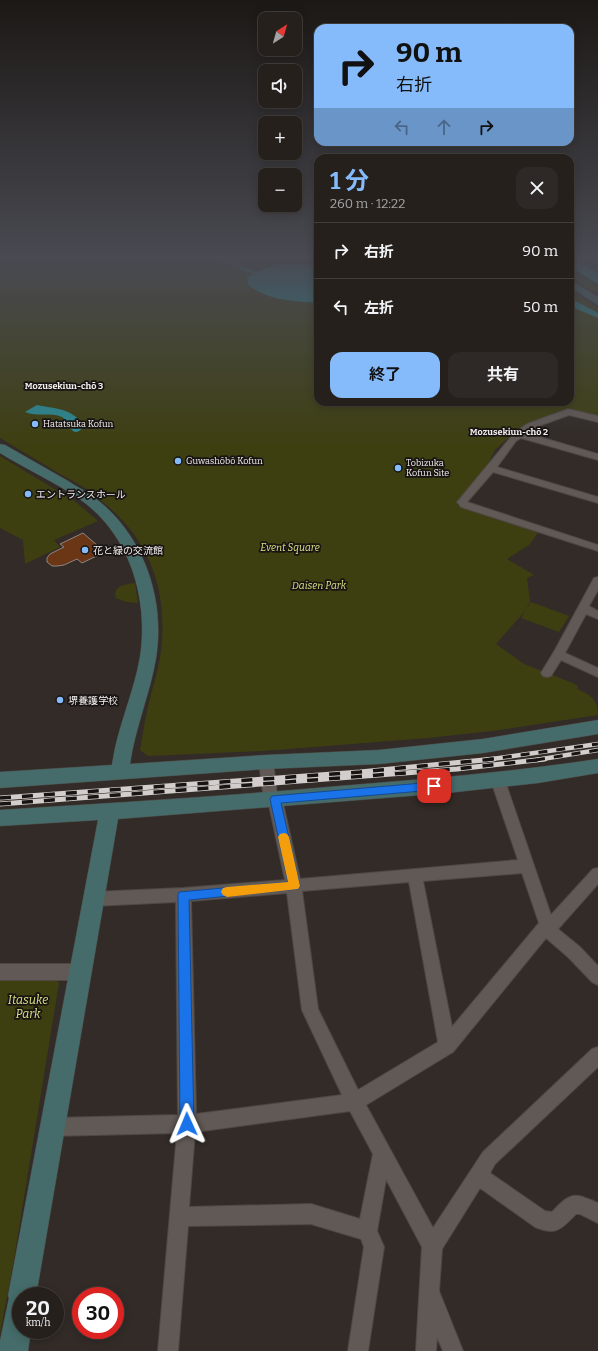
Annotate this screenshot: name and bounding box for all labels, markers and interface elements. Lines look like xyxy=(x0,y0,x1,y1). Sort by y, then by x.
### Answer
north arrow xyxy=(258,12,302,56)
map controls xyxy=(258,12,302,212)
text: 90 m xyxy=(396,36,462,69)
icon: right xyxy=(330,40,382,92)
button: sound xyxy=(258,64,302,108)
text: 右折 xyxy=(396,74,432,96)
button: + xyxy=(258,116,302,160)
icon: left xyxy=(391,116,413,138)
icon: ahead xyxy=(433,116,455,138)
icon: right xyxy=(475,116,497,138)
text: 1 分 xyxy=(330,167,369,195)
button: close xyxy=(516,167,558,209)
button: − xyxy=(258,168,302,212)
text: 260 m · 12:22 xyxy=(330,196,405,211)
icon: right xyxy=(330,240,352,262)
text: 90 m xyxy=(522,242,558,260)
text: 右折 xyxy=(364,243,394,261)
icon: left xyxy=(330,296,352,318)
text: 50 m xyxy=(523,298,558,316)
text: 左折 xyxy=(364,299,394,317)
button: 終了 xyxy=(330,352,440,398)
button: 共有 xyxy=(448,352,558,398)
district label: Mozusekiun-chō 3 xyxy=(25,381,103,391)
marker: Hatatsuka Kofun xyxy=(30,419,40,429)
place label: Hatatsuka Kofun xyxy=(43,419,114,429)
district label: Mozusekiun-chō 2 xyxy=(470,427,548,437)
marker: Guwashōbō Kofun xyxy=(173,456,183,466)
place label: Guwashōbō Kofun xyxy=(186,456,263,466)
place label: Tobizuka Kofun Site xyxy=(406,458,449,478)
marker: Tobizuka Kofun Site xyxy=(393,463,403,473)
marker: エントランスホール xyxy=(23,489,33,499)
place label: エントランスホール xyxy=(36,489,126,501)
park label: Event Square xyxy=(260,542,320,554)
marker: 花と緑の交流館 xyxy=(80,545,90,555)
place label: 花と緑の交流館 xyxy=(93,545,163,557)
park label: Daisen Park xyxy=(292,580,347,592)
marker: 堺養護学校 xyxy=(55,695,65,705)
place label: 堺養護学校 xyxy=(68,695,118,707)
pin xyxy=(417,769,451,803)
icon: arrive xyxy=(423,775,445,797)
park label: Itasuke Park xyxy=(8,993,48,1021)
position arrow xyxy=(166,1103,208,1145)
speed limit sign: 30 xyxy=(72,1287,124,1339)
text: 20 xyxy=(26,1296,50,1320)
text: km/h xyxy=(26,1317,50,1329)

